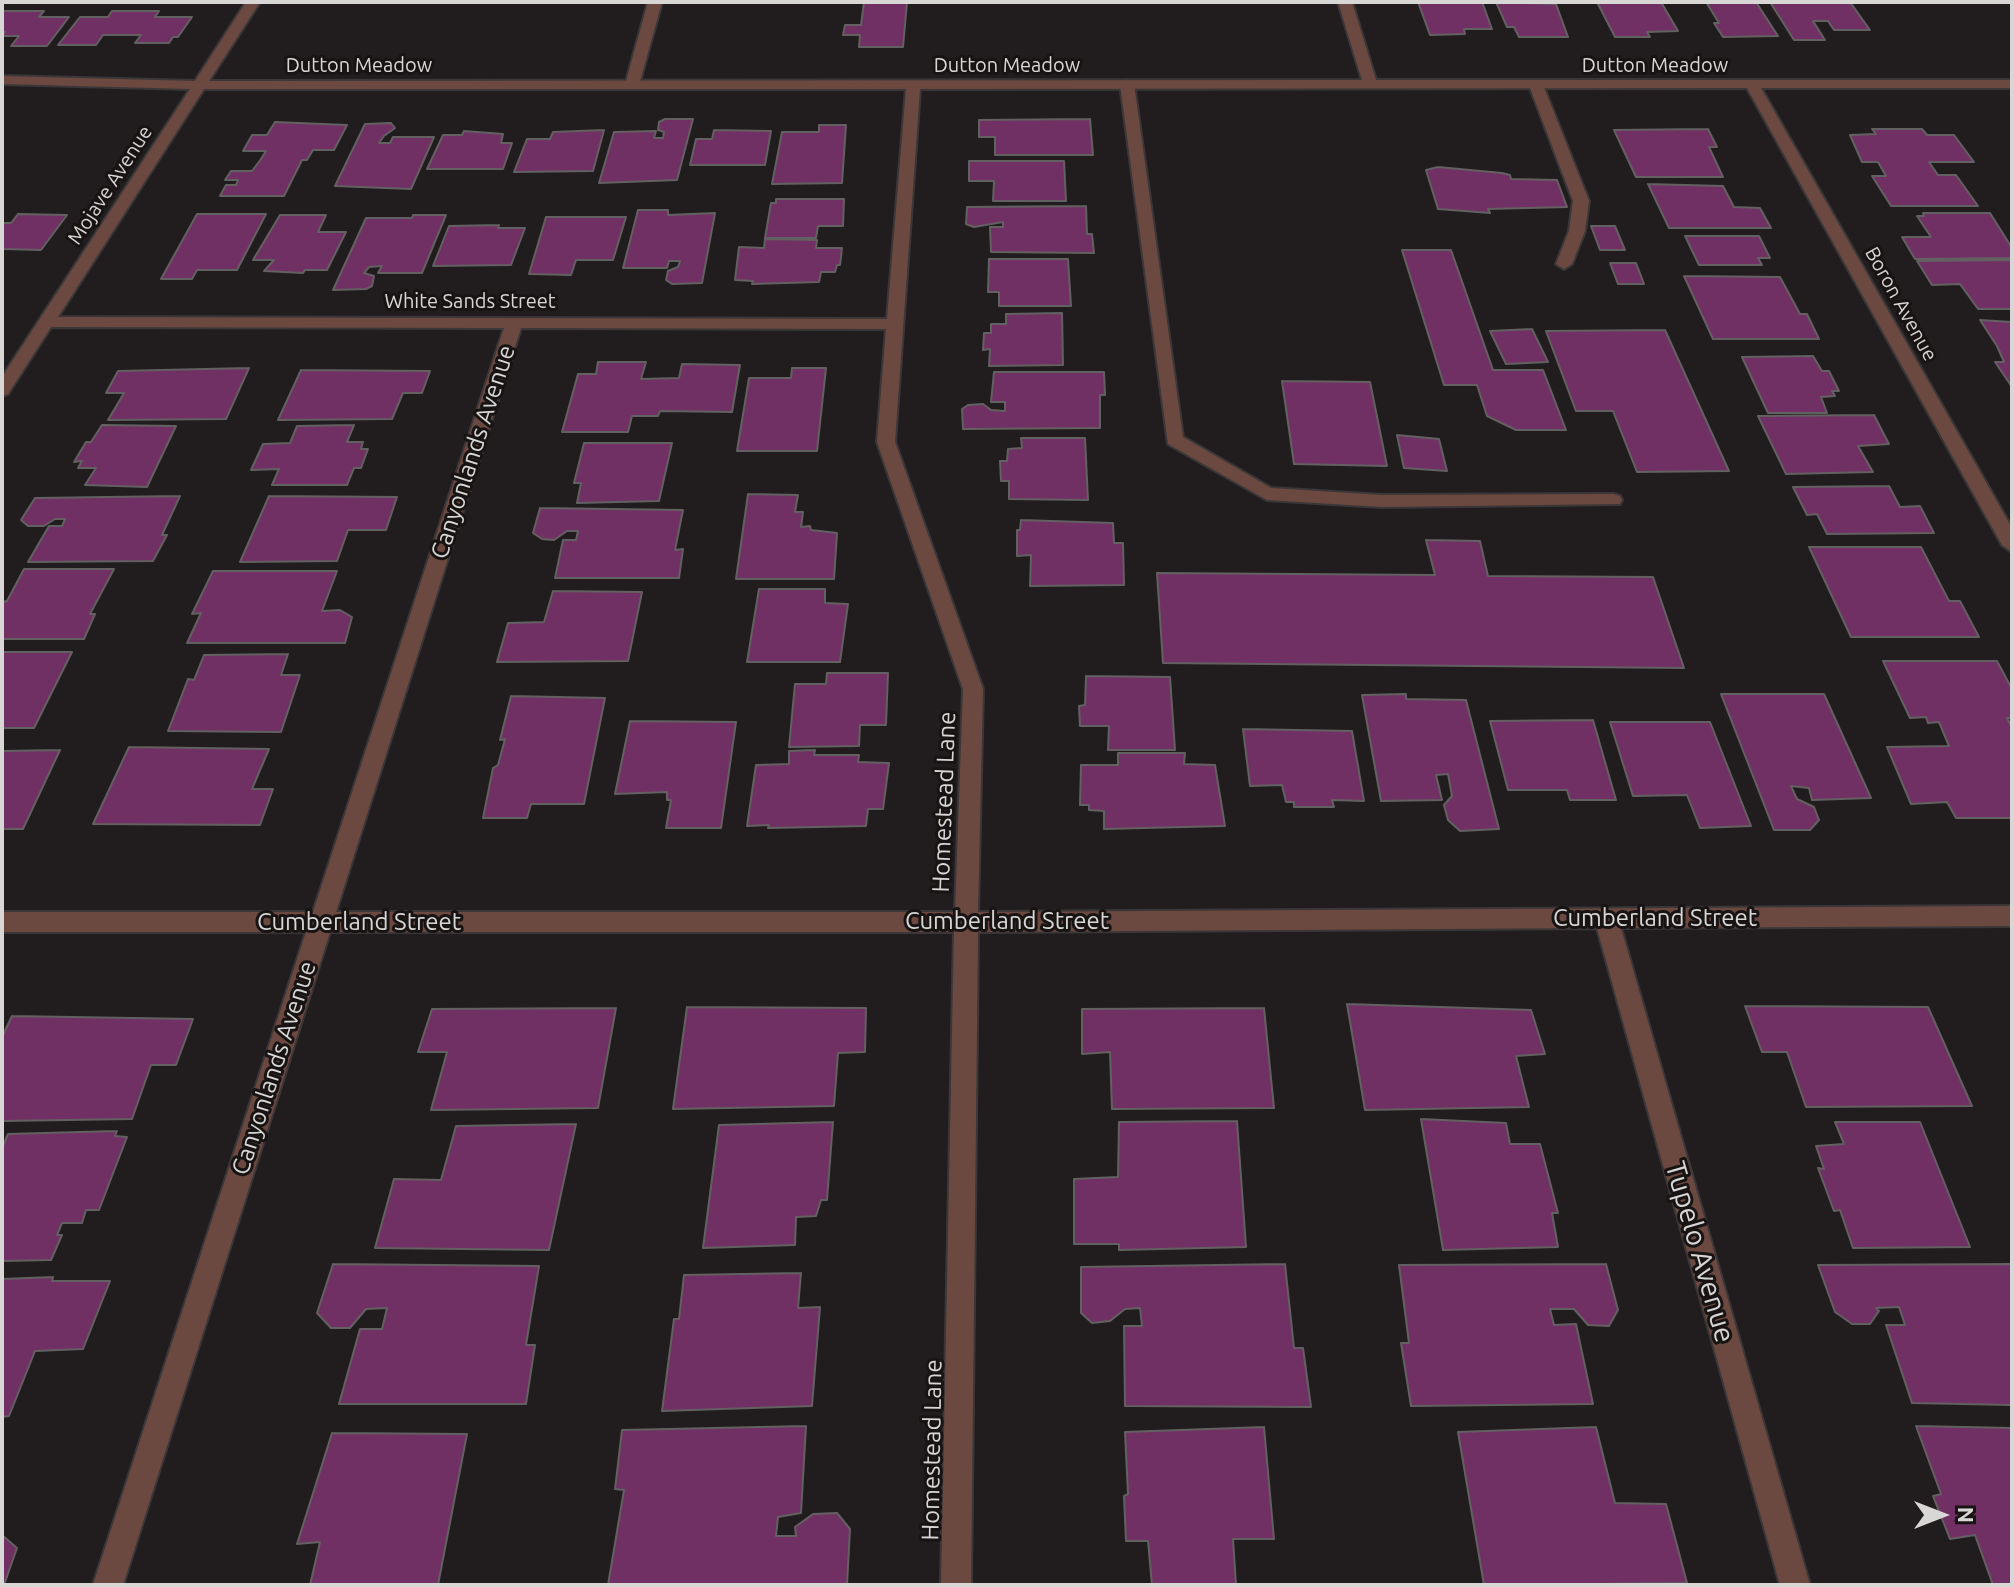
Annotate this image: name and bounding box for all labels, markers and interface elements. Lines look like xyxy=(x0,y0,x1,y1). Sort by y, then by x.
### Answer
street label: Dutton Meadow xyxy=(286,53,432,77)
street label: Dutton Meadow xyxy=(934,53,1080,77)
street label: Dutton Meadow xyxy=(1582,53,1728,77)
street label: Mojave Avenue xyxy=(63,121,157,249)
street label: Boron Avenue xyxy=(1860,243,1942,365)
street label: White Sands Street xyxy=(384,289,556,313)
street label: Canyonlands Avenue xyxy=(425,341,521,563)
street label: Homestead Lane xyxy=(926,711,962,893)
street label: Cumberland Street xyxy=(1553,904,1757,932)
street label: Cumberland Street xyxy=(905,907,1109,935)
street label: Cumberland Street xyxy=(257,908,461,936)
street label: Canyonlands Avenue xyxy=(226,957,322,1179)
street label: Tupelo Avenue xyxy=(1658,1157,1742,1347)
street label: Homestead Lane xyxy=(916,1359,948,1541)
north arrow xyxy=(1902,1475,1982,1555)
text: N xyxy=(1954,1507,1979,1523)

